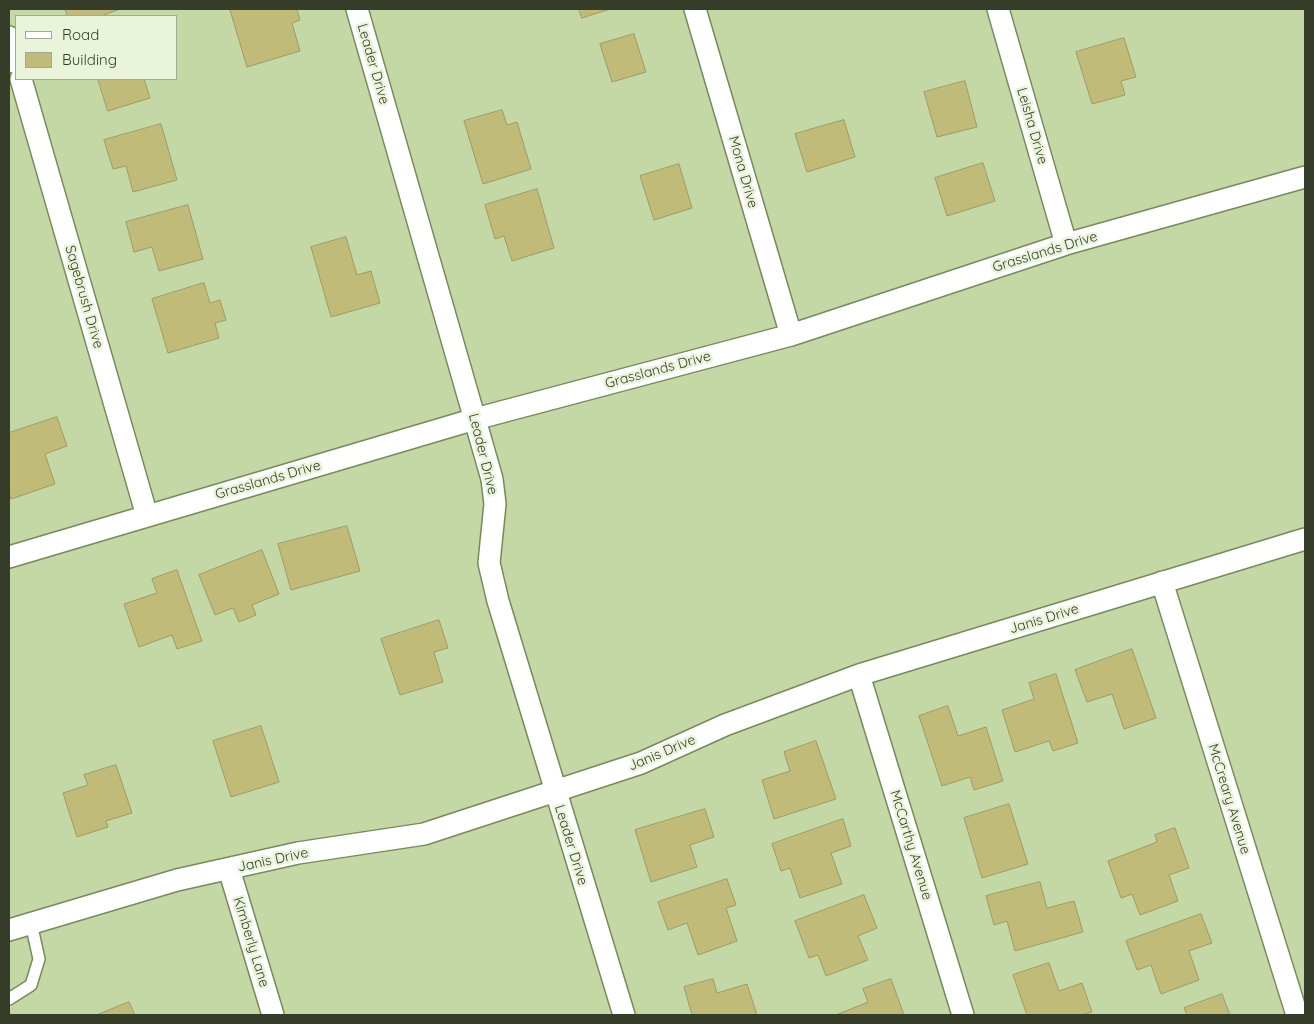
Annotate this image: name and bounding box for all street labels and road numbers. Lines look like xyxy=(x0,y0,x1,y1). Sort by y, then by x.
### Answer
street label: Leader Drive xyxy=(353,22,393,106)
street label: Leisha Drive xyxy=(1013,86,1051,166)
street label: Mona Drive xyxy=(725,134,761,210)
street label: Grasslands Drive xyxy=(990,228,1100,276)
street label: Sagebrush Drive xyxy=(61,243,107,351)
street label: Grasslands Drive xyxy=(603,348,713,392)
street label: Leader Drive xyxy=(465,412,501,496)
street label: Grasslands Drive xyxy=(213,457,323,503)
street label: Janis Drive xyxy=(1007,600,1081,638)
street label: Janis Drive xyxy=(626,731,698,775)
street label: McCreary Avenue xyxy=(1204,742,1254,856)
street label: McCarthy Avenue xyxy=(886,788,936,902)
street label: Leader Drive xyxy=(551,803,591,887)
street label: Janis Drive xyxy=(236,844,310,876)
street label: Kimberly Lane xyxy=(229,895,273,989)

